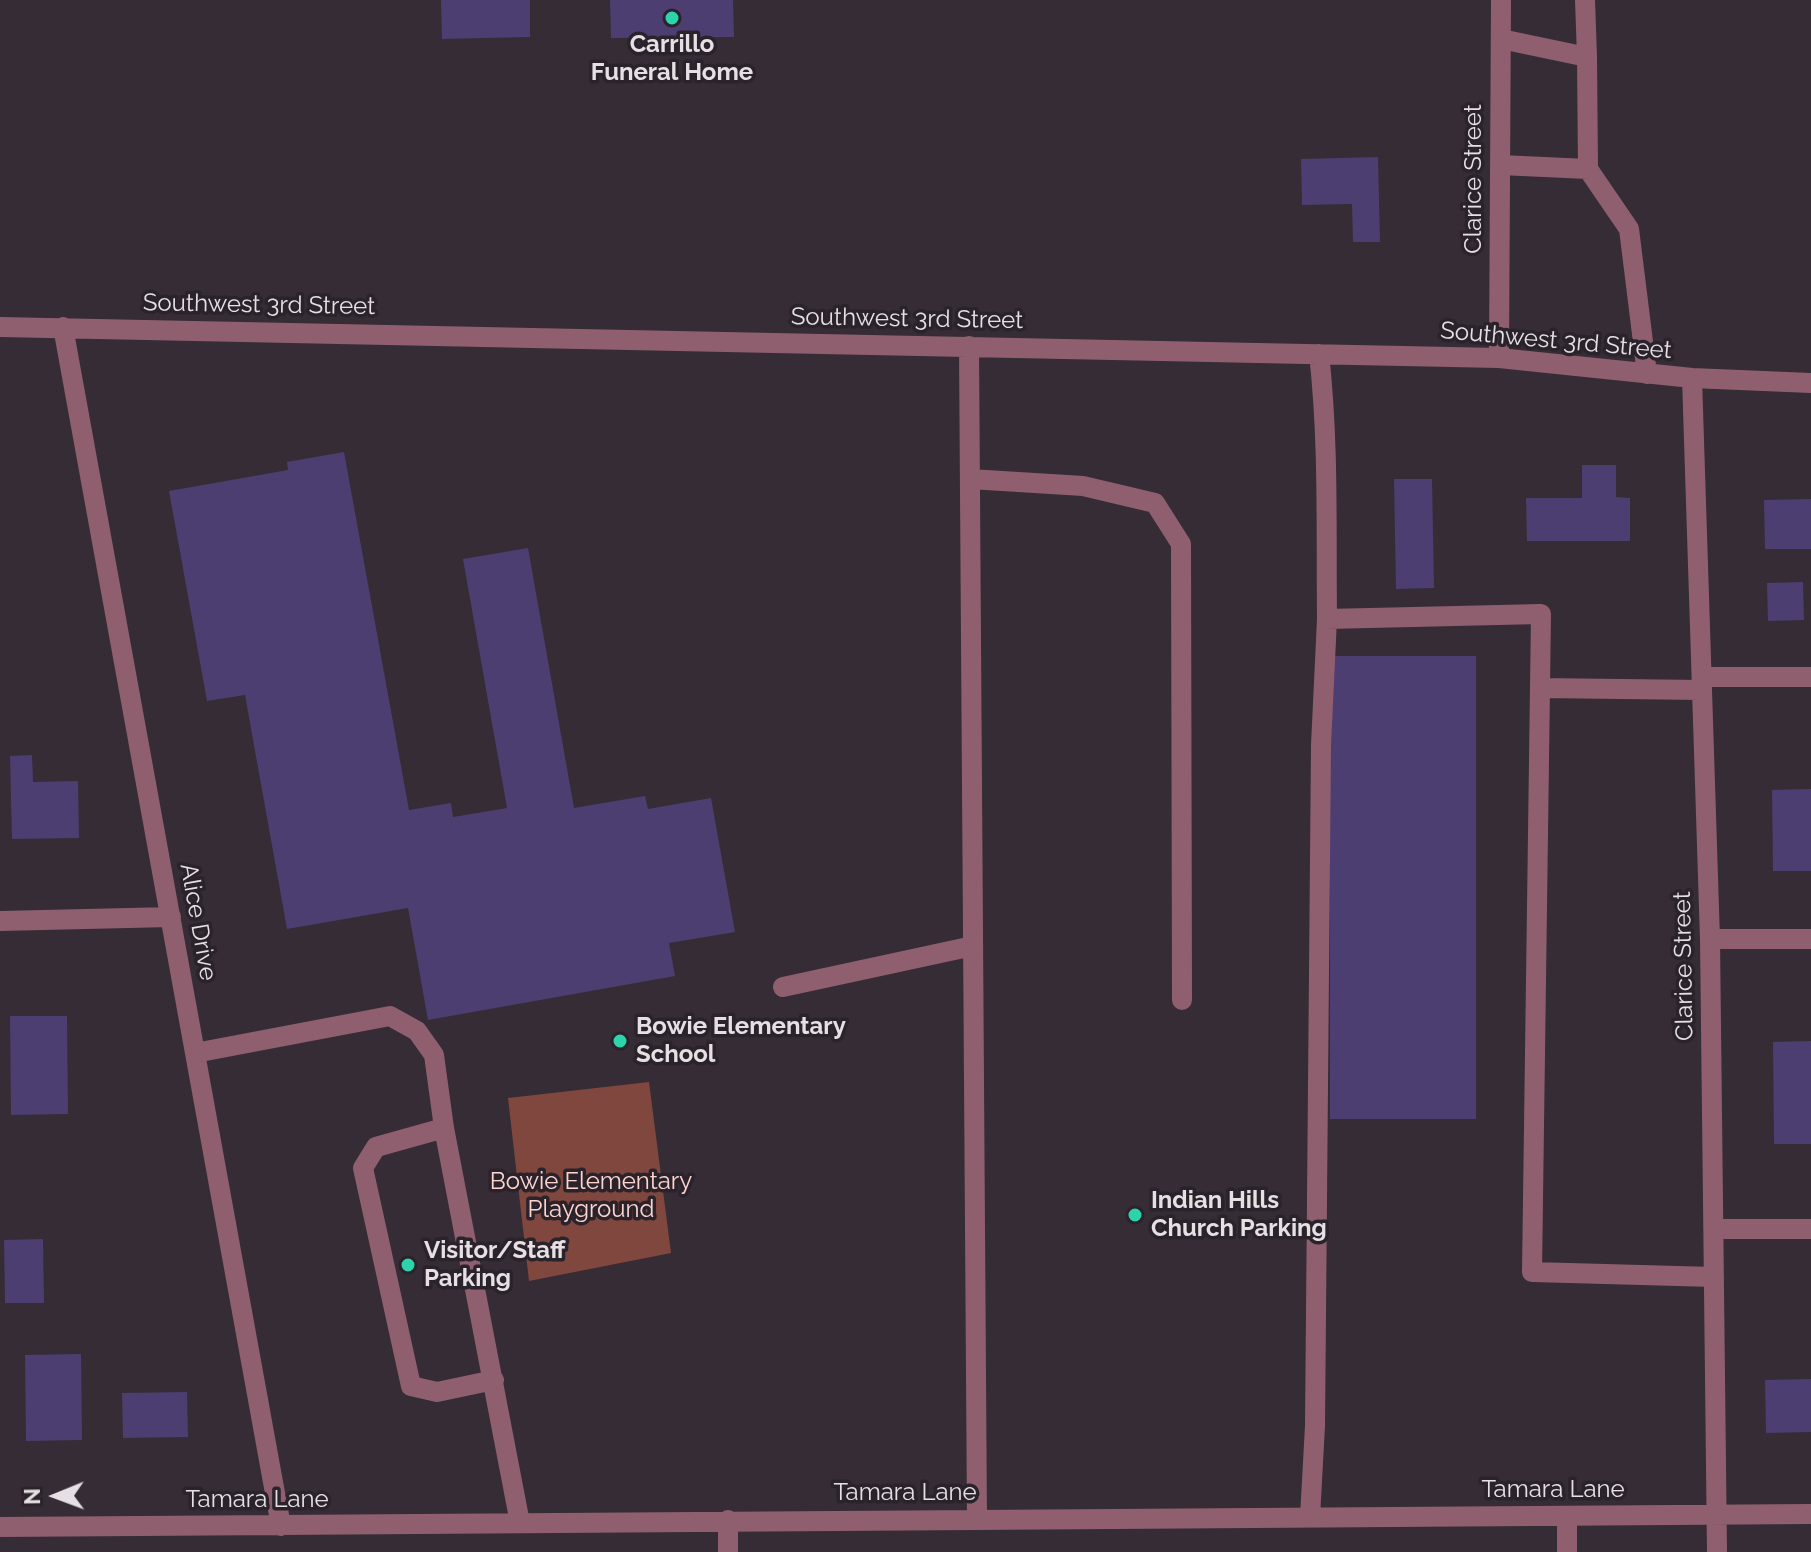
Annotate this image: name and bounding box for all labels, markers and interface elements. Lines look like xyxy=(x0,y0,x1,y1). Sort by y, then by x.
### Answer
marker: Carrillo Funeral Home xyxy=(663,9,681,27)
place label: Carrillo Funeral Home xyxy=(591,31,753,87)
street label: Clarice Street xyxy=(1460,104,1488,254)
street label: Southwest 3rd Street xyxy=(143,289,375,321)
street label: Southwest 3rd Street xyxy=(791,303,1023,335)
street label: Southwest 3rd Street xyxy=(1439,317,1673,365)
street label: Alice Drive xyxy=(174,861,222,983)
street label: Clarice Street xyxy=(1668,891,1700,1041)
place label: Bowie Elementary School xyxy=(636,1013,846,1069)
marker: Bowie Elementary School xyxy=(611,1032,629,1050)
park label: Bowie Elementary Playground xyxy=(490,1168,692,1224)
place label: Indian Hills Church Parking xyxy=(1151,1187,1327,1243)
marker: Indian Hills Church Parking xyxy=(1126,1206,1144,1224)
place label: Visitor/Staff Parking xyxy=(424,1237,565,1293)
marker: Visitor/Staff Parking xyxy=(399,1256,417,1274)
north arrow xyxy=(16,1456,96,1536)
street label: Tamara Lane xyxy=(1481,1476,1625,1504)
street label: Tamara Lane xyxy=(833,1479,977,1507)
street label: Tamara Lane xyxy=(185,1486,329,1514)
text: N xyxy=(19,1488,45,1505)

